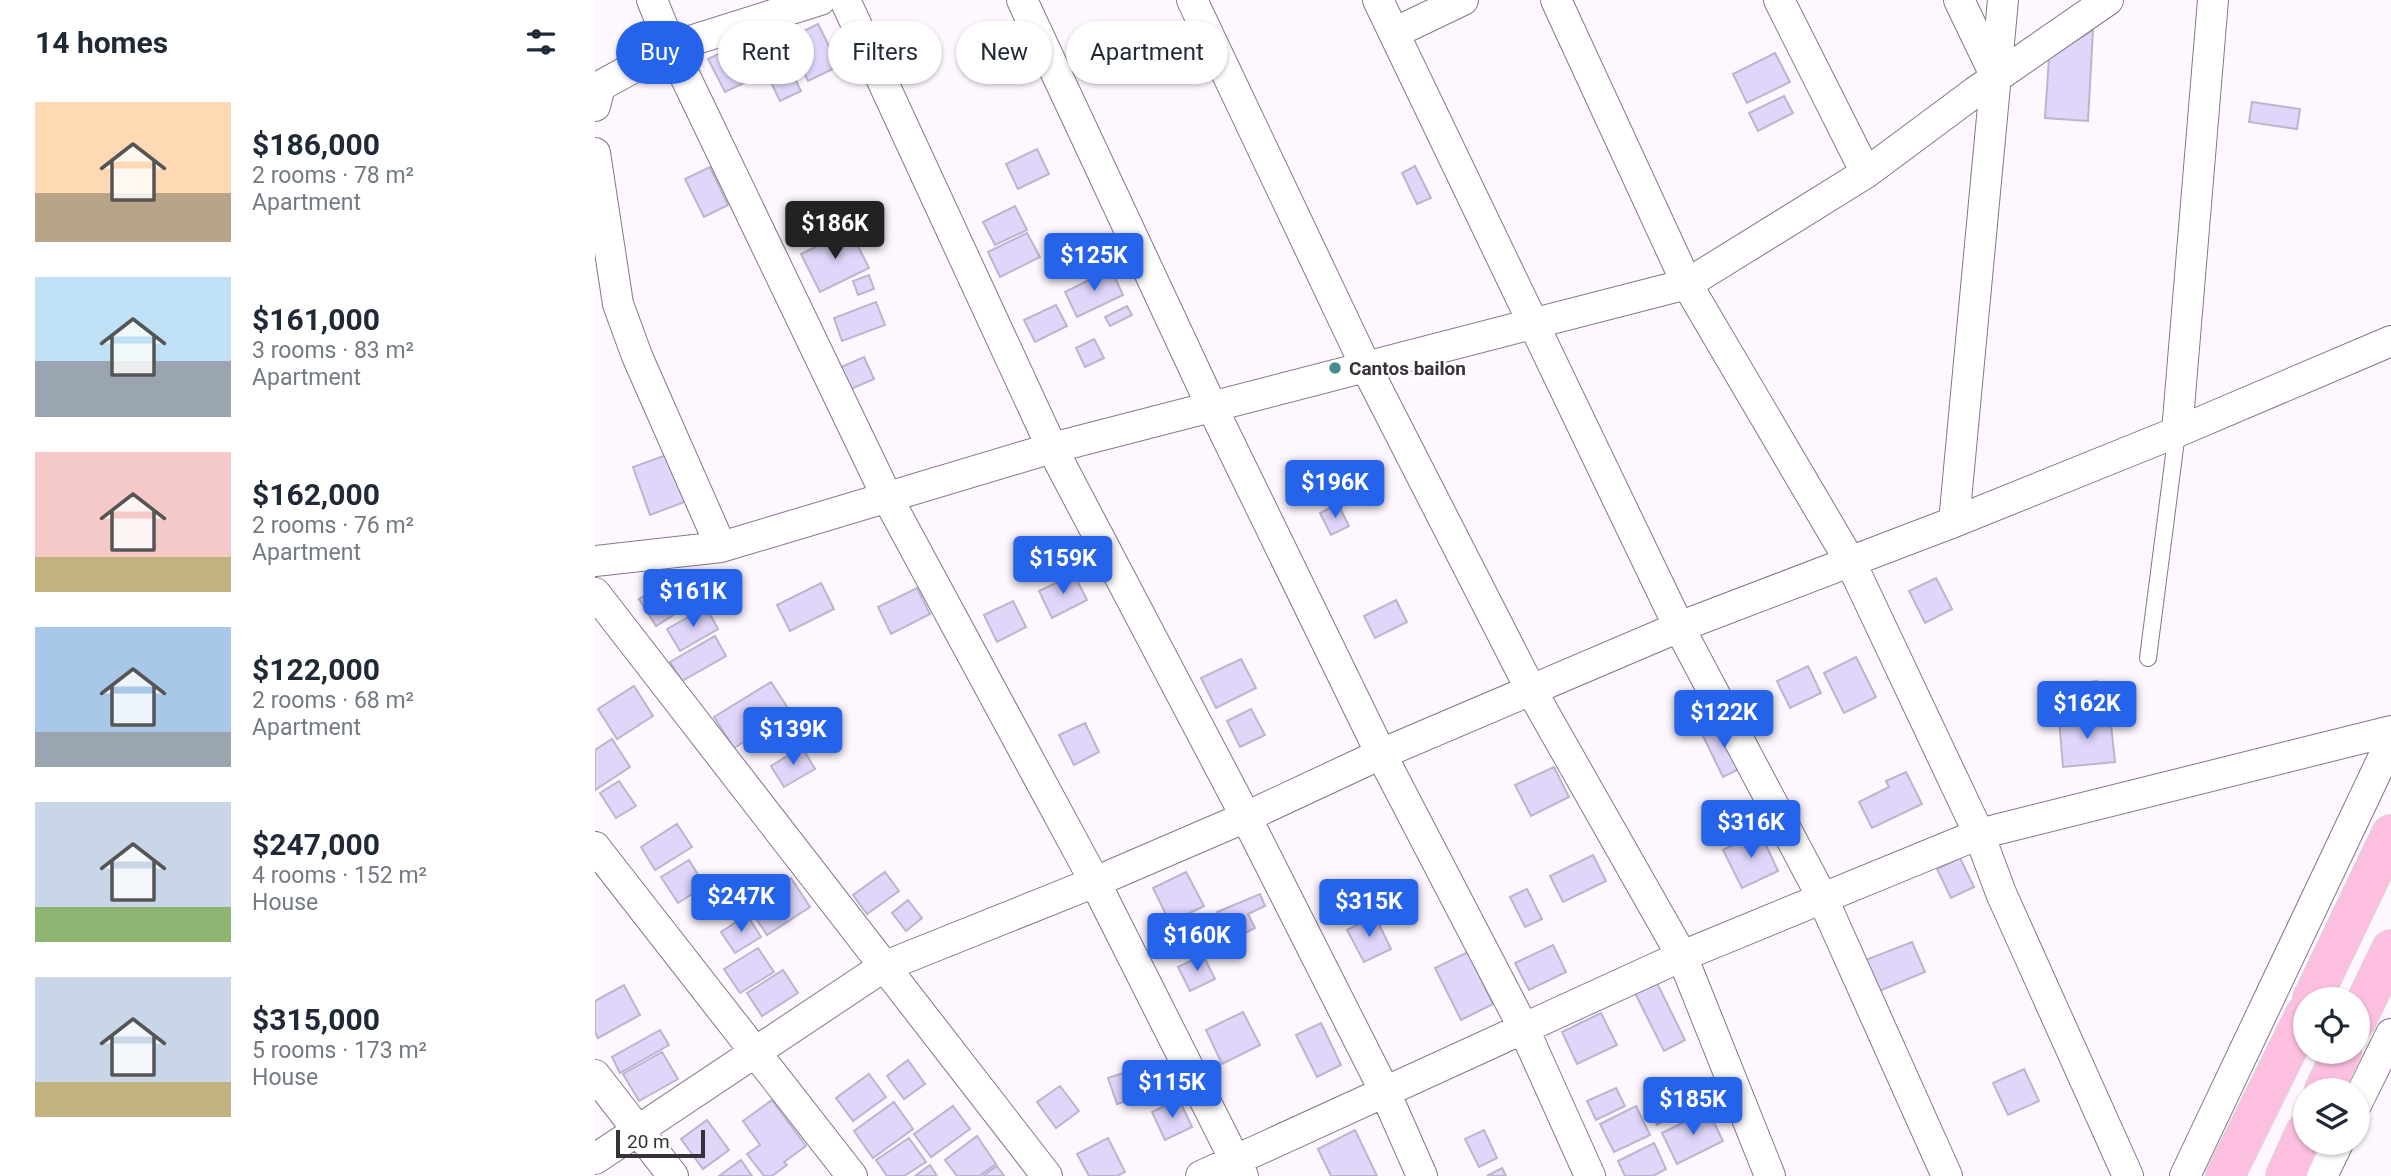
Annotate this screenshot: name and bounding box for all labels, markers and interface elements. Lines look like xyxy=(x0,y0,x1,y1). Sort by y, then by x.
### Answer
chip: Buy xyxy=(616,21,704,84)
chip: Rent xyxy=(718,21,814,84)
chip: Filters xyxy=(828,21,942,84)
chip: New xyxy=(956,21,1052,84)
chip: Apartment xyxy=(1066,21,1228,84)
icon: filters xyxy=(522,23,560,61)
text: 14 homes xyxy=(35,25,168,60)
text: $186,000 xyxy=(252,127,380,162)
icon: home xyxy=(91,130,175,214)
text: 2 rooms · 78 m² xyxy=(252,162,414,189)
text: Apartment xyxy=(252,189,361,216)
pin: $186K xyxy=(786,202,884,261)
text: $186K xyxy=(801,210,869,237)
pin: $125K xyxy=(1045,233,1143,293)
text: $125K xyxy=(1060,242,1128,269)
text: $161,000 xyxy=(252,302,380,337)
icon: home xyxy=(91,305,175,389)
text: 3 rooms · 83 m² xyxy=(252,337,414,364)
place label: Cantos bailon xyxy=(1349,357,1466,380)
marker: Cantos bailon xyxy=(1327,360,1343,376)
text: Apartment xyxy=(252,364,361,391)
pin: $196K xyxy=(1286,461,1384,520)
text: $196K xyxy=(1301,469,1369,496)
text: $162,000 xyxy=(252,477,380,512)
icon: home xyxy=(91,480,175,564)
text: 2 rooms · 76 m² xyxy=(252,512,414,539)
pin: $159K xyxy=(1014,536,1112,596)
text: Apartment xyxy=(252,539,361,566)
text: $159K xyxy=(1029,545,1097,572)
pin: $161K xyxy=(644,570,742,629)
text: $161K xyxy=(659,578,727,605)
text: $122,000 xyxy=(252,652,380,687)
icon: home xyxy=(91,655,175,739)
pin: $162K xyxy=(2038,682,2136,741)
text: 2 rooms · 68 m² xyxy=(252,687,414,714)
pin: $122K xyxy=(1675,690,1773,750)
text: $162K xyxy=(2053,690,2121,717)
text: $122K xyxy=(1690,699,1758,726)
pin: $139K xyxy=(744,708,842,767)
text: Apartment xyxy=(252,714,361,741)
text: $139K xyxy=(759,716,827,743)
pin: $316K xyxy=(1702,800,1800,860)
text: $316K xyxy=(1717,809,1785,836)
text: $247,000 xyxy=(252,827,380,862)
icon: home xyxy=(91,830,175,914)
text: 4 rooms · 152 m² xyxy=(252,862,427,889)
pin: $247K xyxy=(692,874,790,934)
pin: $315K xyxy=(1320,880,1418,939)
text: $247K xyxy=(707,883,775,910)
text: $315K xyxy=(1335,888,1403,915)
text: House xyxy=(252,889,318,916)
pin: $160K xyxy=(1148,914,1246,973)
text: $160K xyxy=(1163,922,1231,949)
map controls xyxy=(2293,987,2370,1155)
button: locate xyxy=(2293,987,2370,1064)
text: $315,000 xyxy=(252,1002,380,1037)
icon: home xyxy=(91,1005,175,1089)
text: 5 rooms · 173 m² xyxy=(252,1037,427,1064)
pin: $115K xyxy=(1123,1060,1221,1120)
text: House xyxy=(252,1064,318,1091)
text: $115K xyxy=(1138,1069,1206,1096)
pin: $185K xyxy=(1644,1078,1742,1137)
button: layers xyxy=(2293,1078,2370,1155)
text: $185K xyxy=(1659,1086,1727,1113)
scale bar xyxy=(616,1127,705,1159)
text: 20 m xyxy=(627,1130,670,1153)

